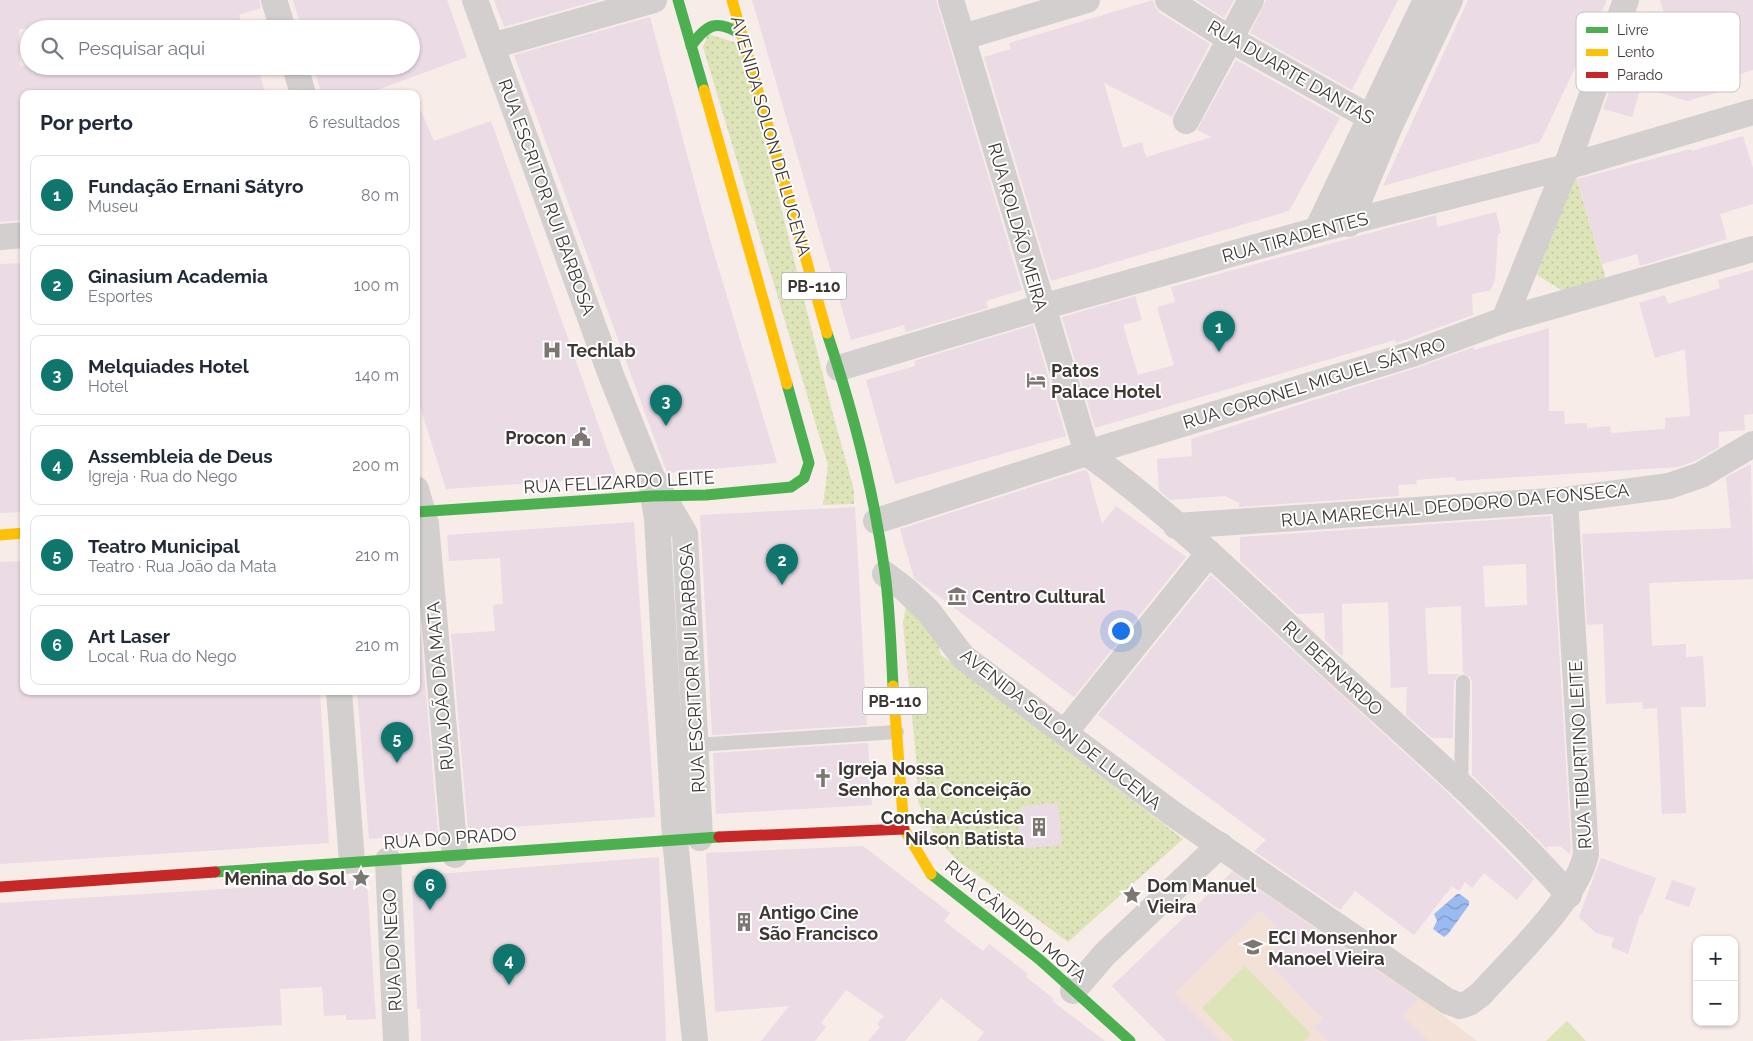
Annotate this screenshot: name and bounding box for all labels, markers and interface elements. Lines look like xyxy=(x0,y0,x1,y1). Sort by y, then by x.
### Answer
legend xyxy=(1576,12,1740,92)
street label: AVENIDA SOLON DE LUCENA xyxy=(727,13,815,259)
street label: RUA DUARTE DANTAS xyxy=(1204,16,1378,128)
search box xyxy=(20,20,420,75)
text: Livre xyxy=(1617,22,1649,38)
icon: search xyxy=(38,34,66,62)
text: Pesquisar aqui xyxy=(78,37,205,59)
text: Lento xyxy=(1617,44,1654,60)
text: Parado xyxy=(1617,67,1663,83)
street label: RUA ESCRITOR RUI BARBOSA xyxy=(494,76,600,318)
text: Por perto xyxy=(40,110,133,135)
text: 6 resultados xyxy=(309,113,400,132)
street label: RUA ROLDÃO MEIRA xyxy=(984,140,1052,314)
text: Fundação Ernani Sátyro xyxy=(88,175,303,197)
text: 1 xyxy=(53,186,61,205)
text: 80 m xyxy=(361,186,399,205)
text: Museu xyxy=(88,197,138,216)
street label: RUA TIRADENTES xyxy=(1220,207,1370,267)
text: Ginasium Academia xyxy=(88,265,268,287)
road number: PB-110 xyxy=(782,272,846,300)
text: 2 xyxy=(52,276,62,295)
text: 100 m xyxy=(354,276,399,295)
text: Esportes xyxy=(88,287,153,306)
pin: 1 xyxy=(1203,311,1235,352)
street label: RUA CORONEL MIGUEL SÁTYRO xyxy=(1180,332,1448,433)
hospital icon: Techlab xyxy=(541,339,563,361)
place label: Techlab xyxy=(567,340,636,361)
text: Melquiades Hotel xyxy=(88,355,249,377)
place label: Patos Palace Hotel xyxy=(1051,360,1161,402)
text: 3 xyxy=(53,366,61,385)
text: 140 m xyxy=(355,366,399,385)
hotel icon: Patos Palace Hotel xyxy=(1025,369,1047,391)
text: Hotel xyxy=(88,377,128,396)
pin: 3 xyxy=(650,385,682,426)
public building icon: Procon xyxy=(570,426,592,448)
place label: Procon xyxy=(505,427,566,448)
text: Assembleia de Deus xyxy=(88,445,273,467)
text: 4 xyxy=(52,456,62,475)
text: 200 m xyxy=(352,456,399,475)
street label: RUA FELIZARDO LEITE xyxy=(523,466,715,498)
text: Igreja · Rua do Nego xyxy=(88,467,237,486)
street label: RUA MARECHAL DEODORO DA FONSECA xyxy=(1280,479,1630,531)
text: Teatro Municipal xyxy=(88,535,240,557)
street label: RUA ESCRITOR RUI BARBOSA xyxy=(675,543,709,793)
pin: 2 xyxy=(766,544,798,585)
text: 5 xyxy=(53,546,61,565)
text: 210 m xyxy=(355,546,399,565)
text: Teatro · Rua João da Mata xyxy=(88,557,276,576)
museum icon: Centro Cultural xyxy=(946,585,968,607)
place label: Centro Cultural xyxy=(972,586,1105,607)
street label: RUA JOÃO DA MATA xyxy=(422,601,458,771)
street label: RU BERNARDO xyxy=(1279,616,1387,720)
your location xyxy=(1108,618,1134,644)
text: Art Laser xyxy=(88,625,170,647)
text: 6 xyxy=(52,636,62,655)
text: 210 m xyxy=(355,636,399,655)
street label: AVENIDA SOLON DE LUCENA xyxy=(956,644,1166,814)
text: Local · Rua do Nego xyxy=(88,647,236,666)
street label: RUA TIBURTINO LEITE xyxy=(1565,660,1595,850)
road number: PB-110 xyxy=(862,688,928,714)
pin: 5 xyxy=(381,722,413,763)
place label: Igreja Nossa Senhora da Conceição xyxy=(838,758,1031,800)
church icon: Igreja Nossa Senhora da Conceição xyxy=(812,767,834,789)
place label: Concha Acústica Nilson Batista xyxy=(881,807,1024,849)
building icon: Concha Acústica Nilson Batista xyxy=(1028,816,1050,838)
street label: RUA DO PRADO xyxy=(383,823,517,853)
street label: RUA CÂNDIDO MOTA xyxy=(941,855,1092,986)
place icon: Menina do Sol xyxy=(350,867,372,889)
place label: Menina do Sol xyxy=(224,868,346,889)
pin: 6 xyxy=(414,869,446,910)
place label: Dom Manuel Vieira xyxy=(1147,875,1256,917)
place icon: Dom Manuel Vieira xyxy=(1121,884,1143,906)
street label: RUA DO NEGO xyxy=(378,888,406,1012)
place label: Antigo Cine São Francisco xyxy=(759,902,878,944)
building icon: Antigo Cine São Francisco xyxy=(733,911,755,933)
place label: ECI Monsenhor Manoel Vieira xyxy=(1268,927,1397,969)
school or university icon: ECI Monsenhor Manoel Vieira xyxy=(1242,936,1264,958)
map controls xyxy=(1693,936,1738,1026)
button: + xyxy=(1693,936,1738,981)
pin: 4 xyxy=(493,944,525,985)
button: − xyxy=(1693,981,1738,1026)

